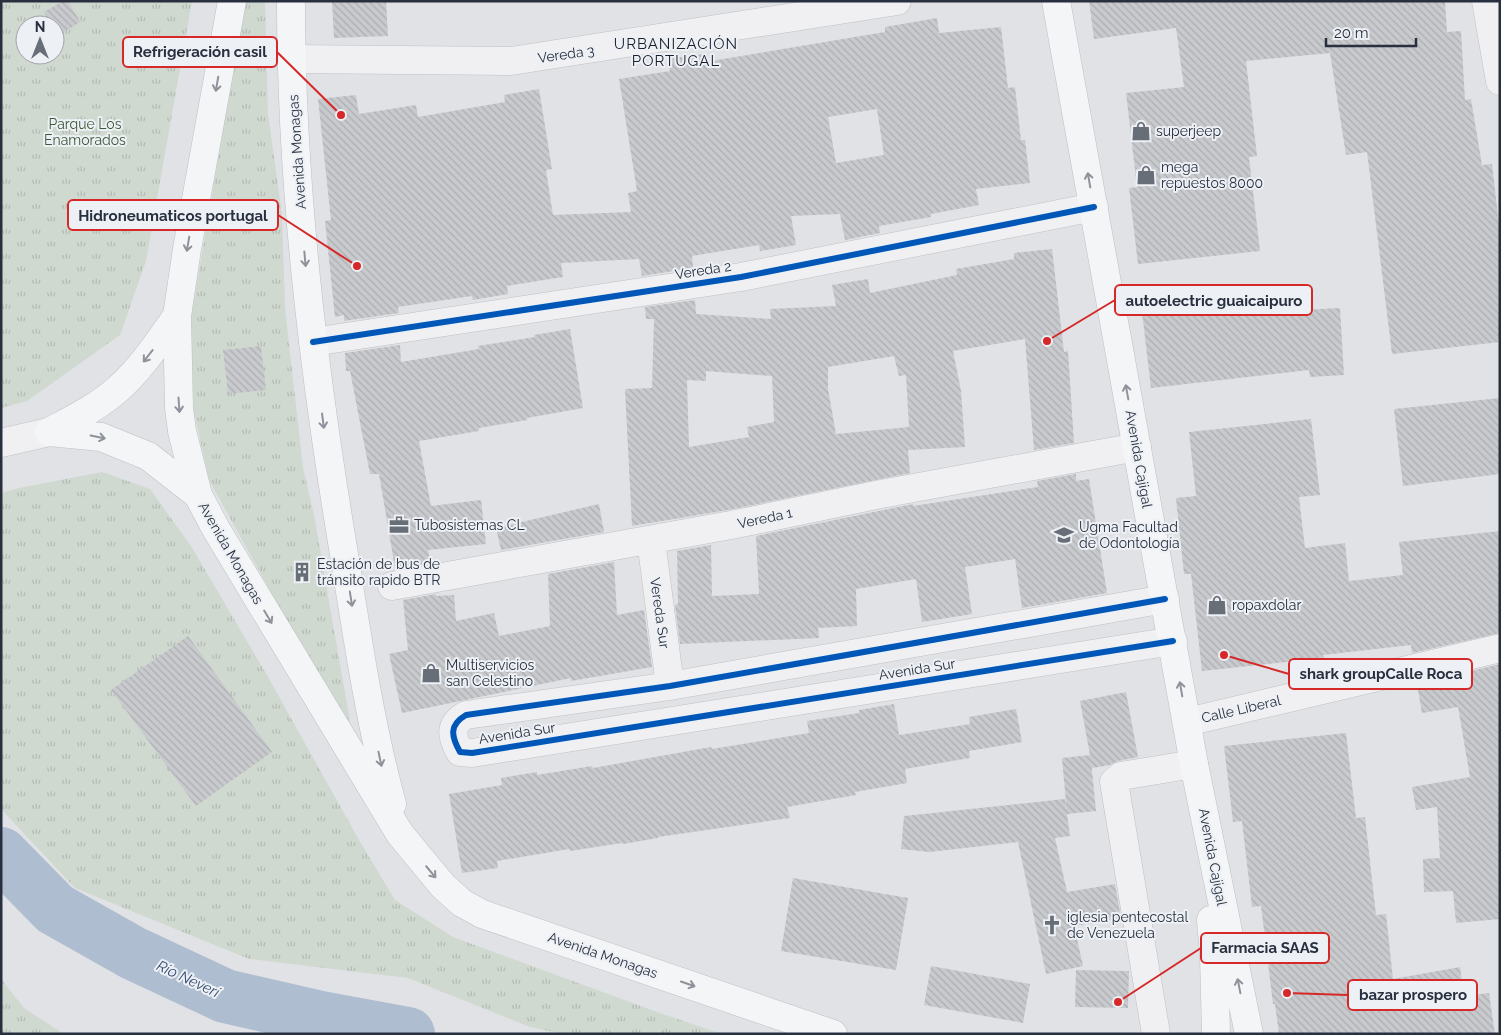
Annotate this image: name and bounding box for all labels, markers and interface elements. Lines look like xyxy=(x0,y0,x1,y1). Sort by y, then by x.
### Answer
north arrow xyxy=(15,15,65,65)
scale bar xyxy=(1326,15,1416,47)
text: N xyxy=(35,19,45,35)
text: 20 m xyxy=(1334,24,1369,42)
district label: URBANIZACIÓN PORTUGAL xyxy=(614,35,738,70)
callout: Refrigeración casil xyxy=(123,37,277,67)
street label: Vereda 3 xyxy=(537,42,595,66)
text: Refrigeración casil xyxy=(133,43,267,61)
one-way arrow xyxy=(211,75,221,91)
street label: Avenida Monagas xyxy=(285,94,309,210)
park label: Parque Los Enamorados xyxy=(44,116,126,148)
shop icon: superjeep xyxy=(1130,120,1152,142)
place label: superjeep xyxy=(1156,123,1221,139)
place label: mega repuestos 8000 xyxy=(1161,159,1263,191)
shop icon: mega repuestos 8000 xyxy=(1135,164,1157,186)
one-way arrow xyxy=(1083,172,1093,188)
callout: Hidroneumaticos portugal xyxy=(68,200,278,230)
text: Hidroneumaticos portugal xyxy=(78,207,268,225)
one-way arrow xyxy=(182,235,192,251)
one-way arrow xyxy=(300,251,310,267)
street label: Vereda 2 xyxy=(674,258,732,282)
callout: autoelectric guaicaipuro xyxy=(1115,285,1312,315)
text: autoelectric guaicaipuro xyxy=(1126,292,1302,310)
one-way arrow xyxy=(143,349,154,362)
one-way arrow xyxy=(1122,384,1131,400)
one-way arrow xyxy=(174,397,183,413)
street label: Avenida Cajigal xyxy=(1123,409,1156,509)
one-way arrow xyxy=(318,413,328,429)
one-way arrow xyxy=(89,433,105,443)
street label: Avenida Monagas xyxy=(195,499,267,607)
street label: Vereda 1 xyxy=(736,504,794,532)
office icon: Tubosistemas CL xyxy=(388,514,410,536)
place label: Tubosistemas CL xyxy=(414,517,525,533)
place label: Ugma Facultad de Odontología xyxy=(1079,519,1180,551)
school or university icon: Ugma Facultad de Odontología xyxy=(1053,524,1075,546)
place label: Estación de bus de tránsito rapido BTR xyxy=(317,556,440,588)
building icon: Estación de bus de tránsito rapido BTR xyxy=(291,561,313,583)
street label: Vereda Sur xyxy=(647,577,673,650)
one-way arrow xyxy=(347,590,357,606)
shop icon: ropaxdolar xyxy=(1206,594,1228,616)
place label: ropaxdolar xyxy=(1232,597,1302,613)
one-way arrow xyxy=(264,609,274,623)
street label: Avenida Sur xyxy=(878,655,956,683)
place label: Multiservicios san Celestino xyxy=(446,657,535,689)
callout: shark groupCalle Roca xyxy=(1289,659,1472,689)
shop icon: Multiservicios san Celestino xyxy=(420,662,442,684)
text: shark groupCalle Roca xyxy=(1300,665,1463,683)
one-way arrow xyxy=(1176,681,1186,697)
street label: Calle Liberal xyxy=(1200,692,1282,726)
street label: Avenida Sur xyxy=(478,719,556,747)
one-way arrow xyxy=(376,750,385,766)
street label: Avenida Cajigal xyxy=(1196,807,1230,907)
one-way arrow xyxy=(425,865,436,878)
place label: iglesia pentecostal de Venezuela xyxy=(1067,909,1189,941)
church icon: iglesia pentecostal de Venezuela xyxy=(1041,914,1063,936)
street label: Avenida Monagas xyxy=(546,929,660,981)
callout: Farmacia SAAS xyxy=(1201,933,1329,963)
text: Farmacia SAAS xyxy=(1211,939,1319,957)
water label: Río Neverí xyxy=(154,957,224,1002)
one-way arrow xyxy=(1234,978,1244,994)
one-way arrow xyxy=(680,980,695,989)
callout: bazar prospero xyxy=(1348,980,1477,1010)
text: bazar prospero xyxy=(1359,986,1467,1004)

